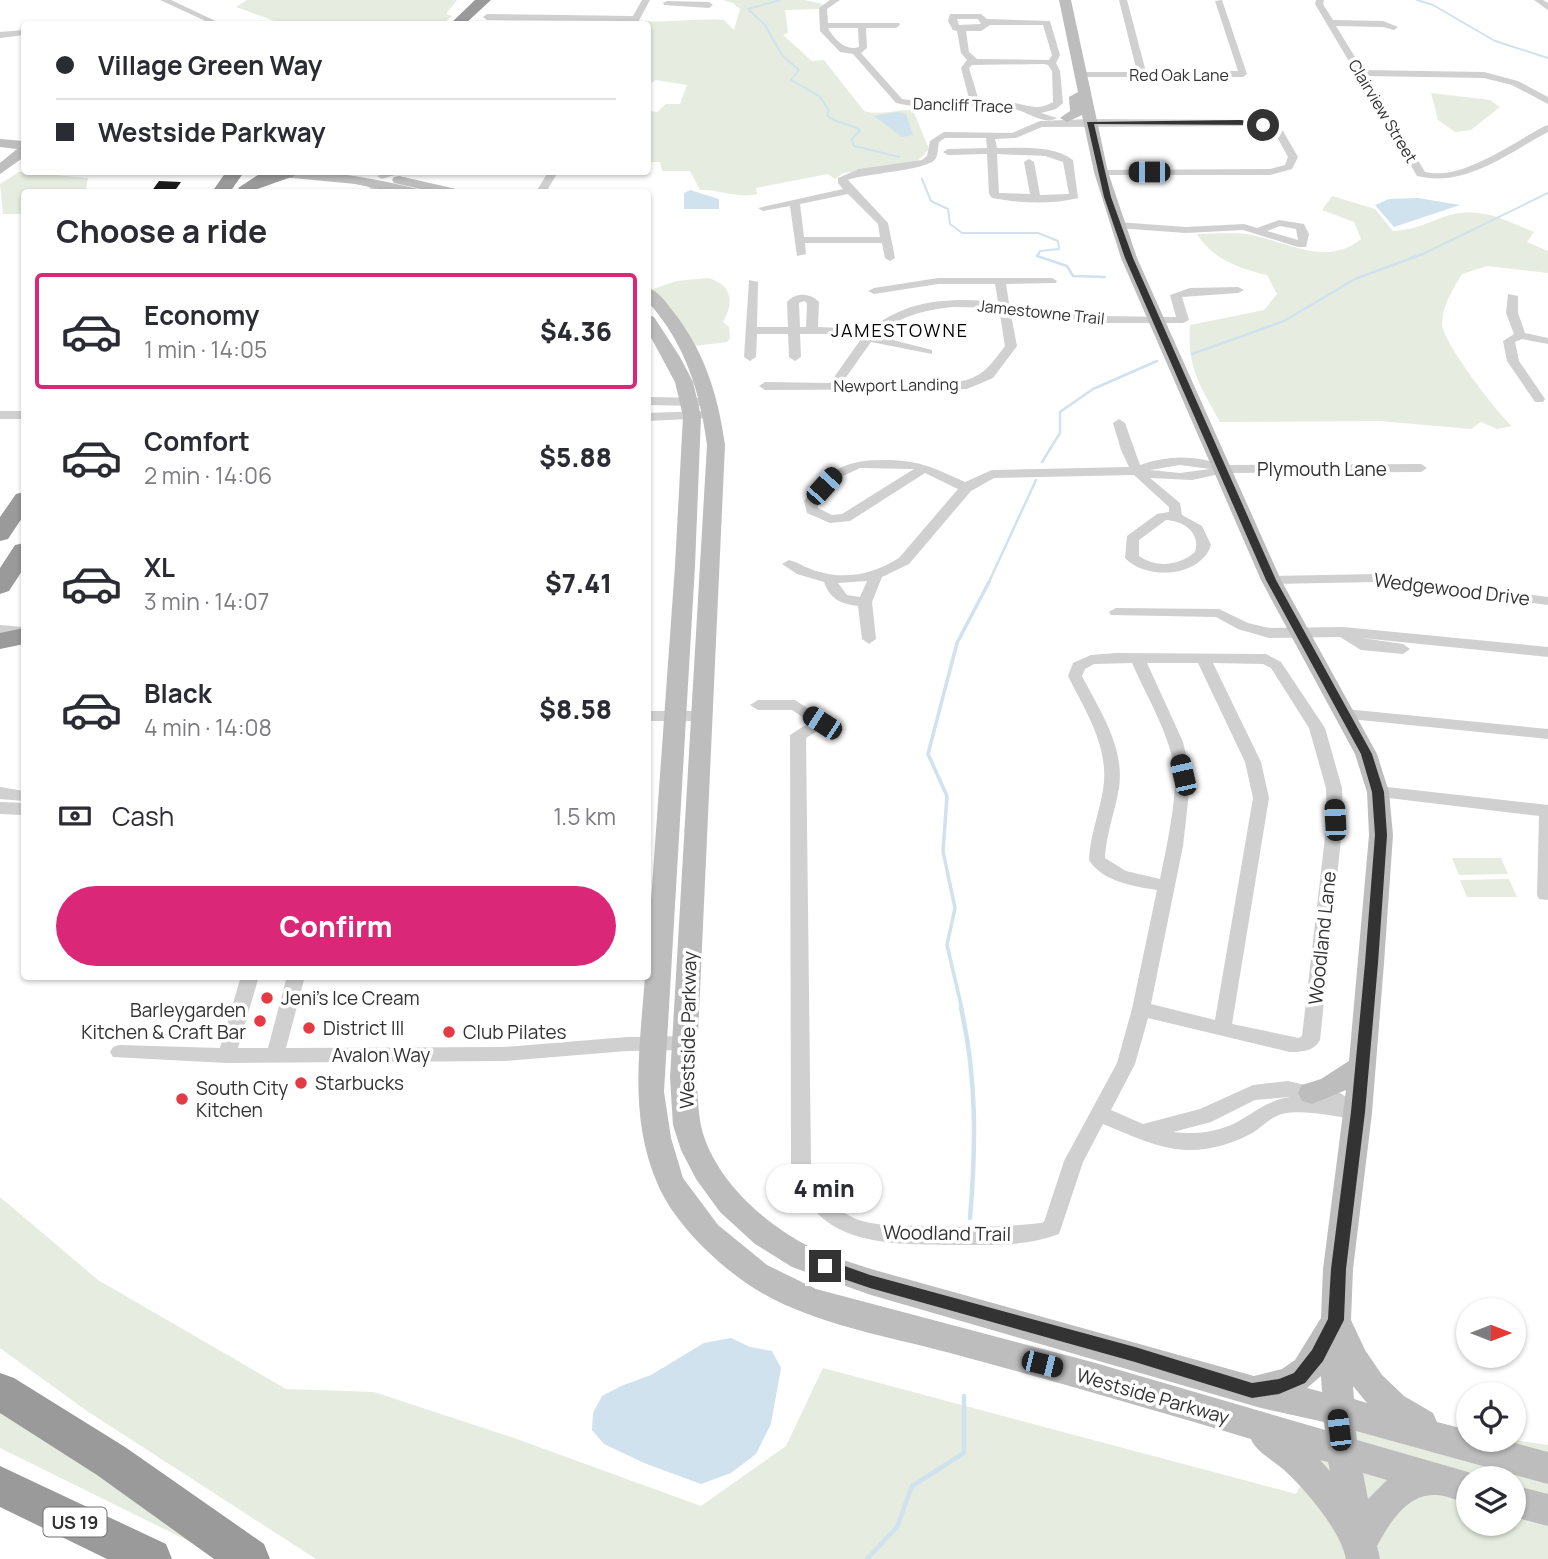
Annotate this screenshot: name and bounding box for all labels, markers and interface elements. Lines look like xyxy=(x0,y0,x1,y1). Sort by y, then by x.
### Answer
text: Village Green Way xyxy=(98,47,322,83)
street label: Clairview Street xyxy=(1343,55,1423,167)
street label: Red Oak Lane xyxy=(1129,64,1229,86)
street label: Dancliff Trace xyxy=(913,92,1013,118)
route start xyxy=(1247,109,1279,141)
text: Westside Parkway xyxy=(98,114,325,150)
car xyxy=(1129,162,1171,183)
text: Choose a ride xyxy=(56,209,267,253)
street label: Jamestowne Trail xyxy=(976,294,1106,330)
text: Economy xyxy=(144,297,259,333)
icon: car xyxy=(60,300,123,363)
text: $4.36 xyxy=(540,313,612,349)
district label: JAMESTOWNE xyxy=(831,318,969,342)
text: 1 min · 14:05 xyxy=(144,333,267,365)
street label: Newport Landing xyxy=(833,373,959,397)
text: Comfort xyxy=(144,423,250,459)
icon: car xyxy=(60,426,123,489)
text: $5.88 xyxy=(539,439,612,475)
street label: Plymouth Lane xyxy=(1257,456,1387,482)
text: 2 min · 14:06 xyxy=(144,459,272,491)
car xyxy=(803,463,846,509)
text: XL xyxy=(144,549,175,585)
icon: car xyxy=(60,552,123,615)
text: $7.41 xyxy=(545,565,612,601)
street label: Wedgewood Drive xyxy=(1372,567,1532,611)
text: 3 min · 14:07 xyxy=(144,585,269,617)
text: Black xyxy=(144,675,212,711)
icon: car xyxy=(60,678,123,741)
text: $8.58 xyxy=(539,691,612,727)
car xyxy=(799,703,846,743)
text: 4 min · 14:08 xyxy=(144,711,272,743)
car xyxy=(1169,752,1198,798)
icon: cash xyxy=(56,797,94,835)
text: Cash xyxy=(112,798,174,834)
car xyxy=(1324,798,1347,842)
text: 1.5 km xyxy=(553,800,616,832)
street label: Woodland Lane xyxy=(1302,870,1342,1006)
button: Confirm xyxy=(56,886,616,966)
street label: Westside Parkway xyxy=(674,951,702,1109)
place label: Jeni's Ice Cream xyxy=(281,985,420,1011)
marker: Jeni's Ice Cream xyxy=(259,990,275,1006)
place label: Barleygarden Kitchen & Craft Bar xyxy=(81,997,246,1045)
marker: Barleygarden Kitchen & Craft Bar xyxy=(252,1013,268,1029)
place label: District III xyxy=(323,1015,404,1041)
place label: Club Pilates xyxy=(463,1019,567,1045)
marker: District III xyxy=(301,1020,317,1036)
marker: Club Pilates xyxy=(441,1024,457,1040)
street label: Avalon Way xyxy=(332,1042,430,1068)
place label: Starbucks xyxy=(315,1070,404,1096)
place label: South City Kitchen xyxy=(196,1075,288,1123)
marker: Starbucks xyxy=(293,1075,309,1091)
marker: South City Kitchen xyxy=(174,1091,190,1107)
callout: 4 min xyxy=(767,1164,883,1214)
text: 4 min xyxy=(793,1172,855,1204)
street label: Woodland Trail xyxy=(883,1219,1011,1247)
route end xyxy=(809,1250,841,1282)
north arrow xyxy=(1456,1298,1526,1368)
map controls xyxy=(1456,1298,1526,1536)
car xyxy=(1020,1349,1065,1379)
street label: Westside Parkway xyxy=(1074,1362,1232,1430)
button: locate xyxy=(1456,1382,1526,1452)
car xyxy=(1327,1408,1352,1452)
button: layers xyxy=(1456,1466,1526,1536)
road number: US 19 xyxy=(43,1507,106,1536)

